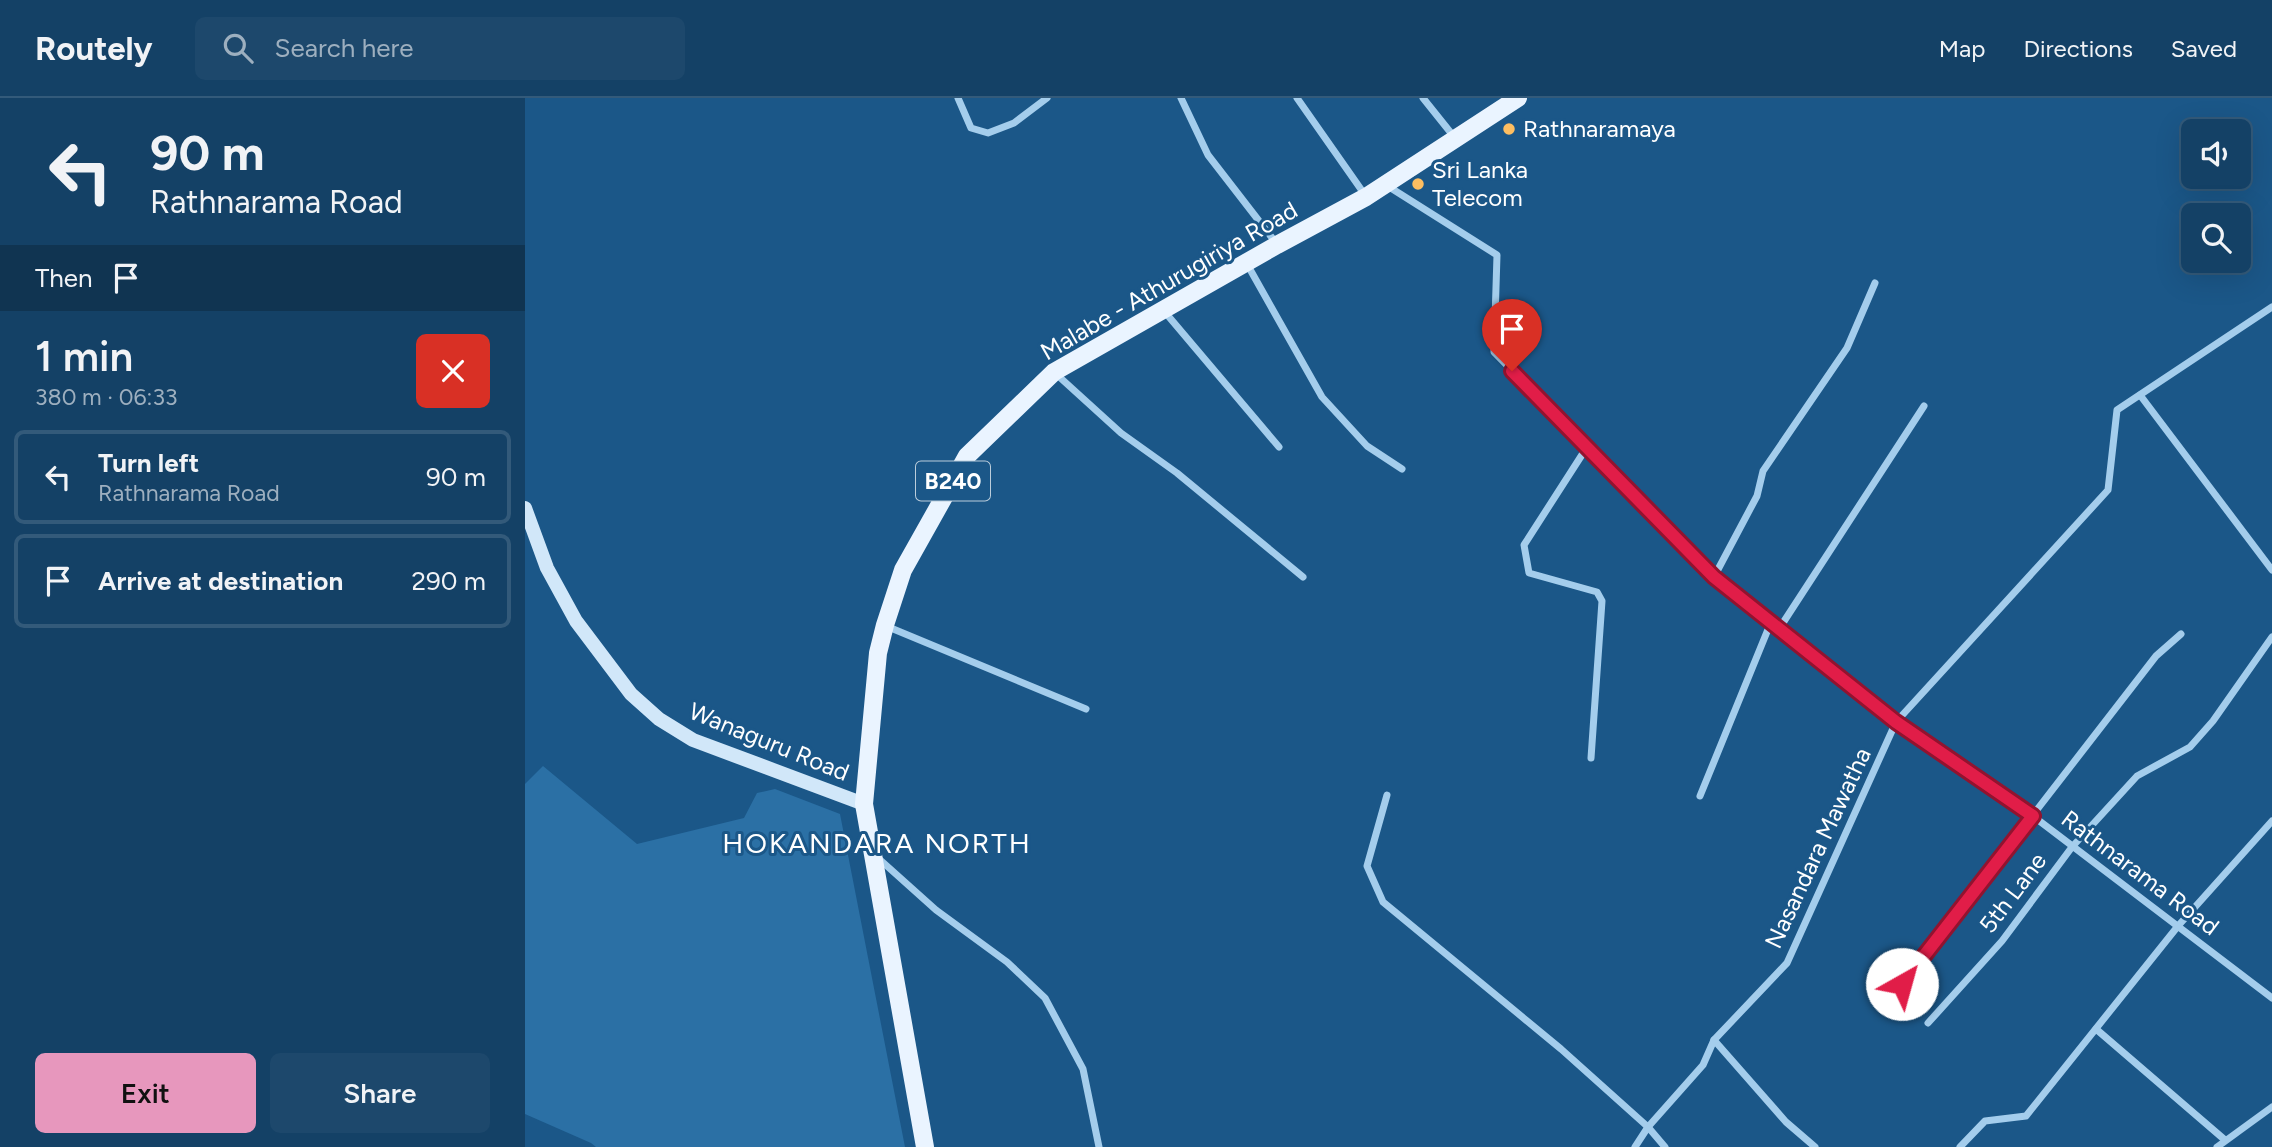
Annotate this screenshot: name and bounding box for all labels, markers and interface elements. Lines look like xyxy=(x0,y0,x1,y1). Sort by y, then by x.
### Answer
search box xyxy=(195,17,685,80)
text: Routely xyxy=(35,29,153,68)
icon: search xyxy=(219,29,257,67)
text: Search here xyxy=(275,32,414,64)
text: Map xyxy=(1939,34,1985,63)
text: Directions xyxy=(2023,34,2133,63)
text: Saved xyxy=(2171,34,2237,63)
place label: Rathnaramaya xyxy=(1523,114,1676,143)
map controls xyxy=(2181,119,2251,273)
button: sound xyxy=(2181,119,2251,189)
marker: Rathnaramaya xyxy=(1501,121,1517,137)
text: 90 m xyxy=(150,123,265,182)
icon: left xyxy=(35,126,126,217)
place label: Sri Lanka Telecom xyxy=(1432,155,1528,212)
marker: Sri Lanka Telecom xyxy=(1410,176,1426,192)
text: Rathnarama Road xyxy=(150,183,403,221)
street label: Malabe - Athurugiriya Road xyxy=(1035,195,1302,366)
button: search xyxy=(2181,203,2251,273)
icon: arrive xyxy=(107,259,145,297)
text: Then xyxy=(35,262,93,294)
pin xyxy=(1482,299,1542,371)
icon: arrive xyxy=(1493,310,1531,348)
text: 1 min xyxy=(35,331,133,382)
button: close xyxy=(416,334,490,408)
text: 380 m · 06:33 xyxy=(35,383,177,411)
text: Turn left xyxy=(98,447,199,479)
icon: left xyxy=(39,458,77,496)
text: 90 m xyxy=(426,461,486,493)
road number: B240 xyxy=(916,462,990,500)
text: Rathnarama Road xyxy=(98,479,280,507)
icon: arrive xyxy=(39,562,77,600)
text: Arrive at destination xyxy=(98,565,343,597)
text: 290 m xyxy=(412,565,486,597)
street label: Wanaguru Road xyxy=(685,696,853,787)
street label: Nasandara Mawatha xyxy=(1758,743,1877,953)
street label: Rathnarama Road xyxy=(2056,804,2225,941)
district label: HOKANDARA NORTH xyxy=(722,826,1032,860)
street label: 5th Lane xyxy=(1973,847,2052,939)
position arrow xyxy=(1865,947,1939,1021)
button: Exit xyxy=(35,1053,256,1133)
button: Share xyxy=(270,1053,490,1133)

